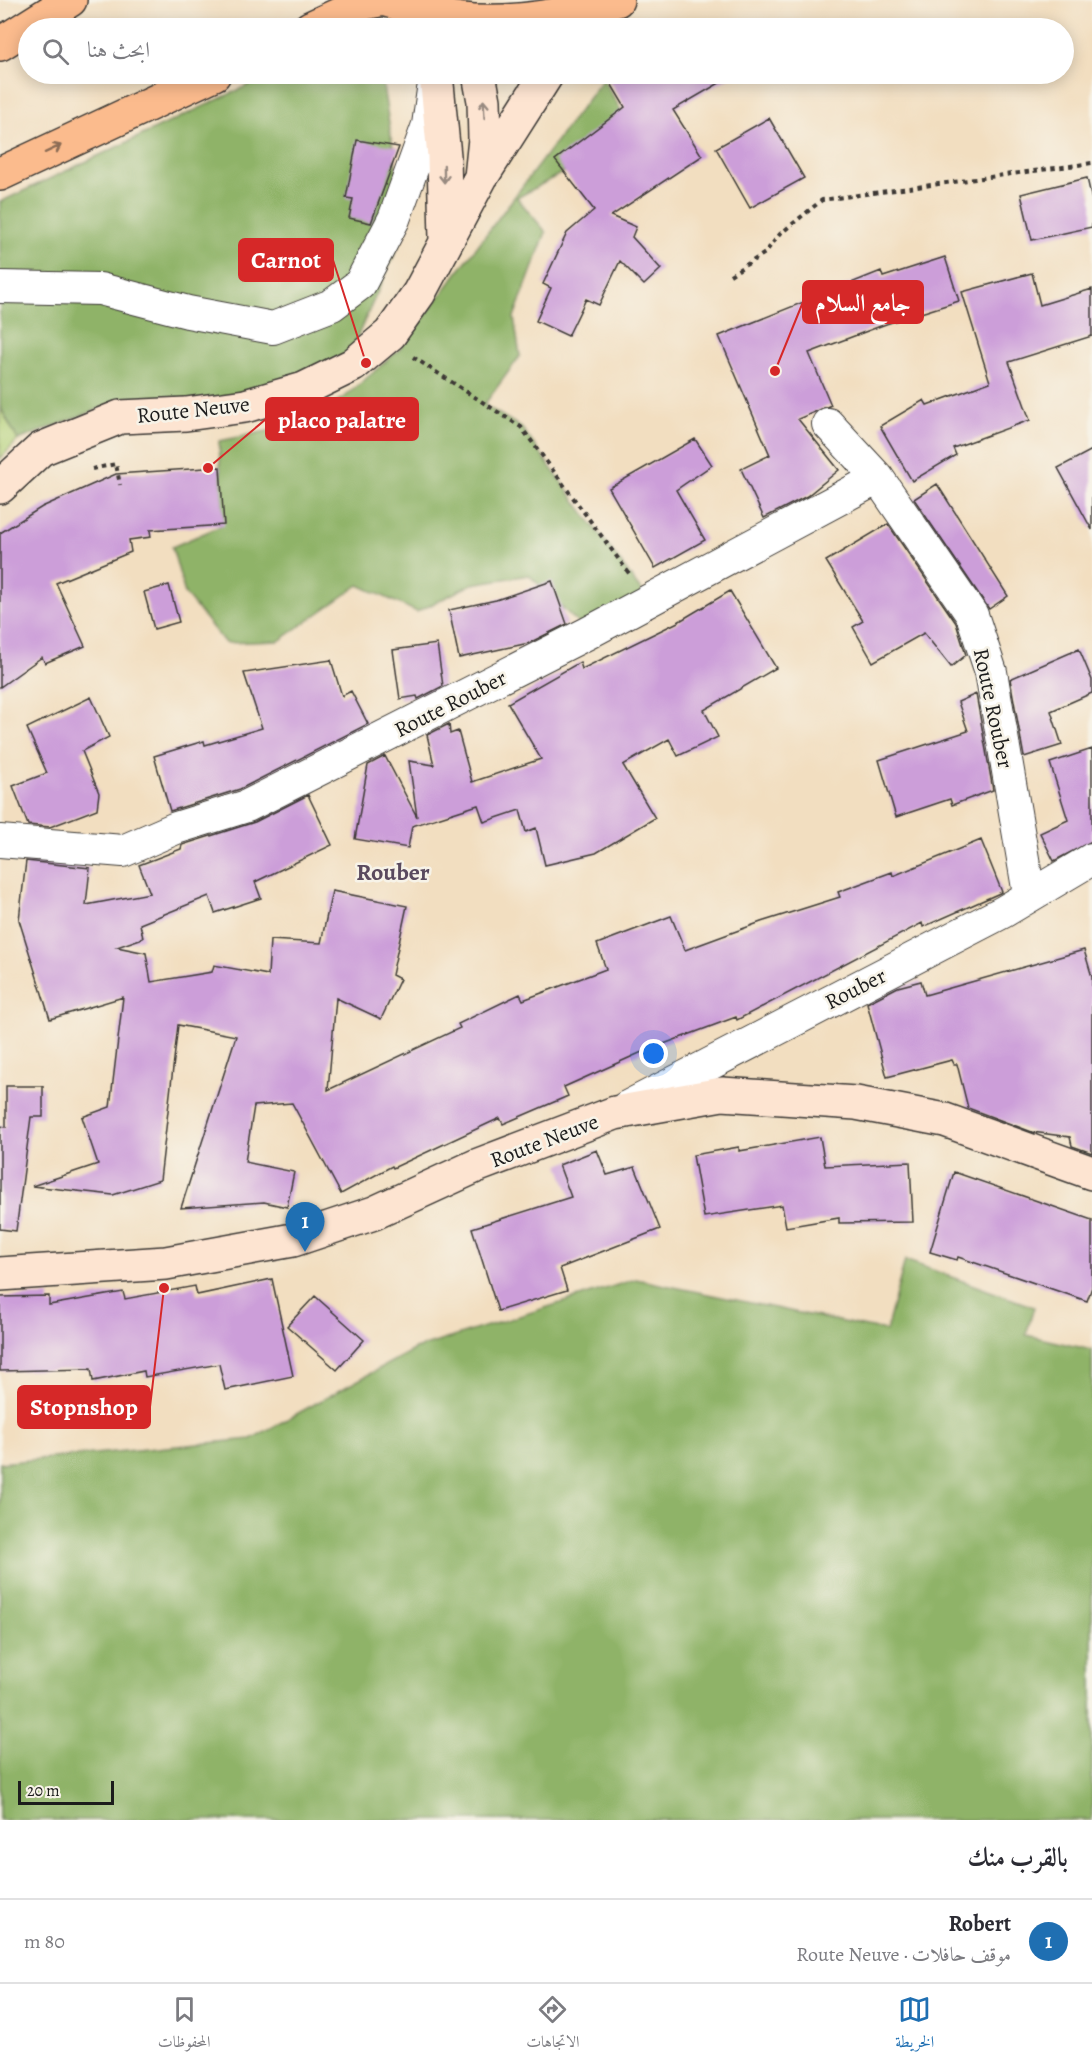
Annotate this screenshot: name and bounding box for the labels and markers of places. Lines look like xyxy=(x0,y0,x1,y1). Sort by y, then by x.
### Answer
callout: Carnot xyxy=(239,239,333,281)
callout: جامع السلام xyxy=(803,281,923,323)
callout: placo palatre xyxy=(266,398,418,440)
pin: 1 xyxy=(286,1202,324,1252)
callout: Stopnshop xyxy=(18,1386,150,1428)

